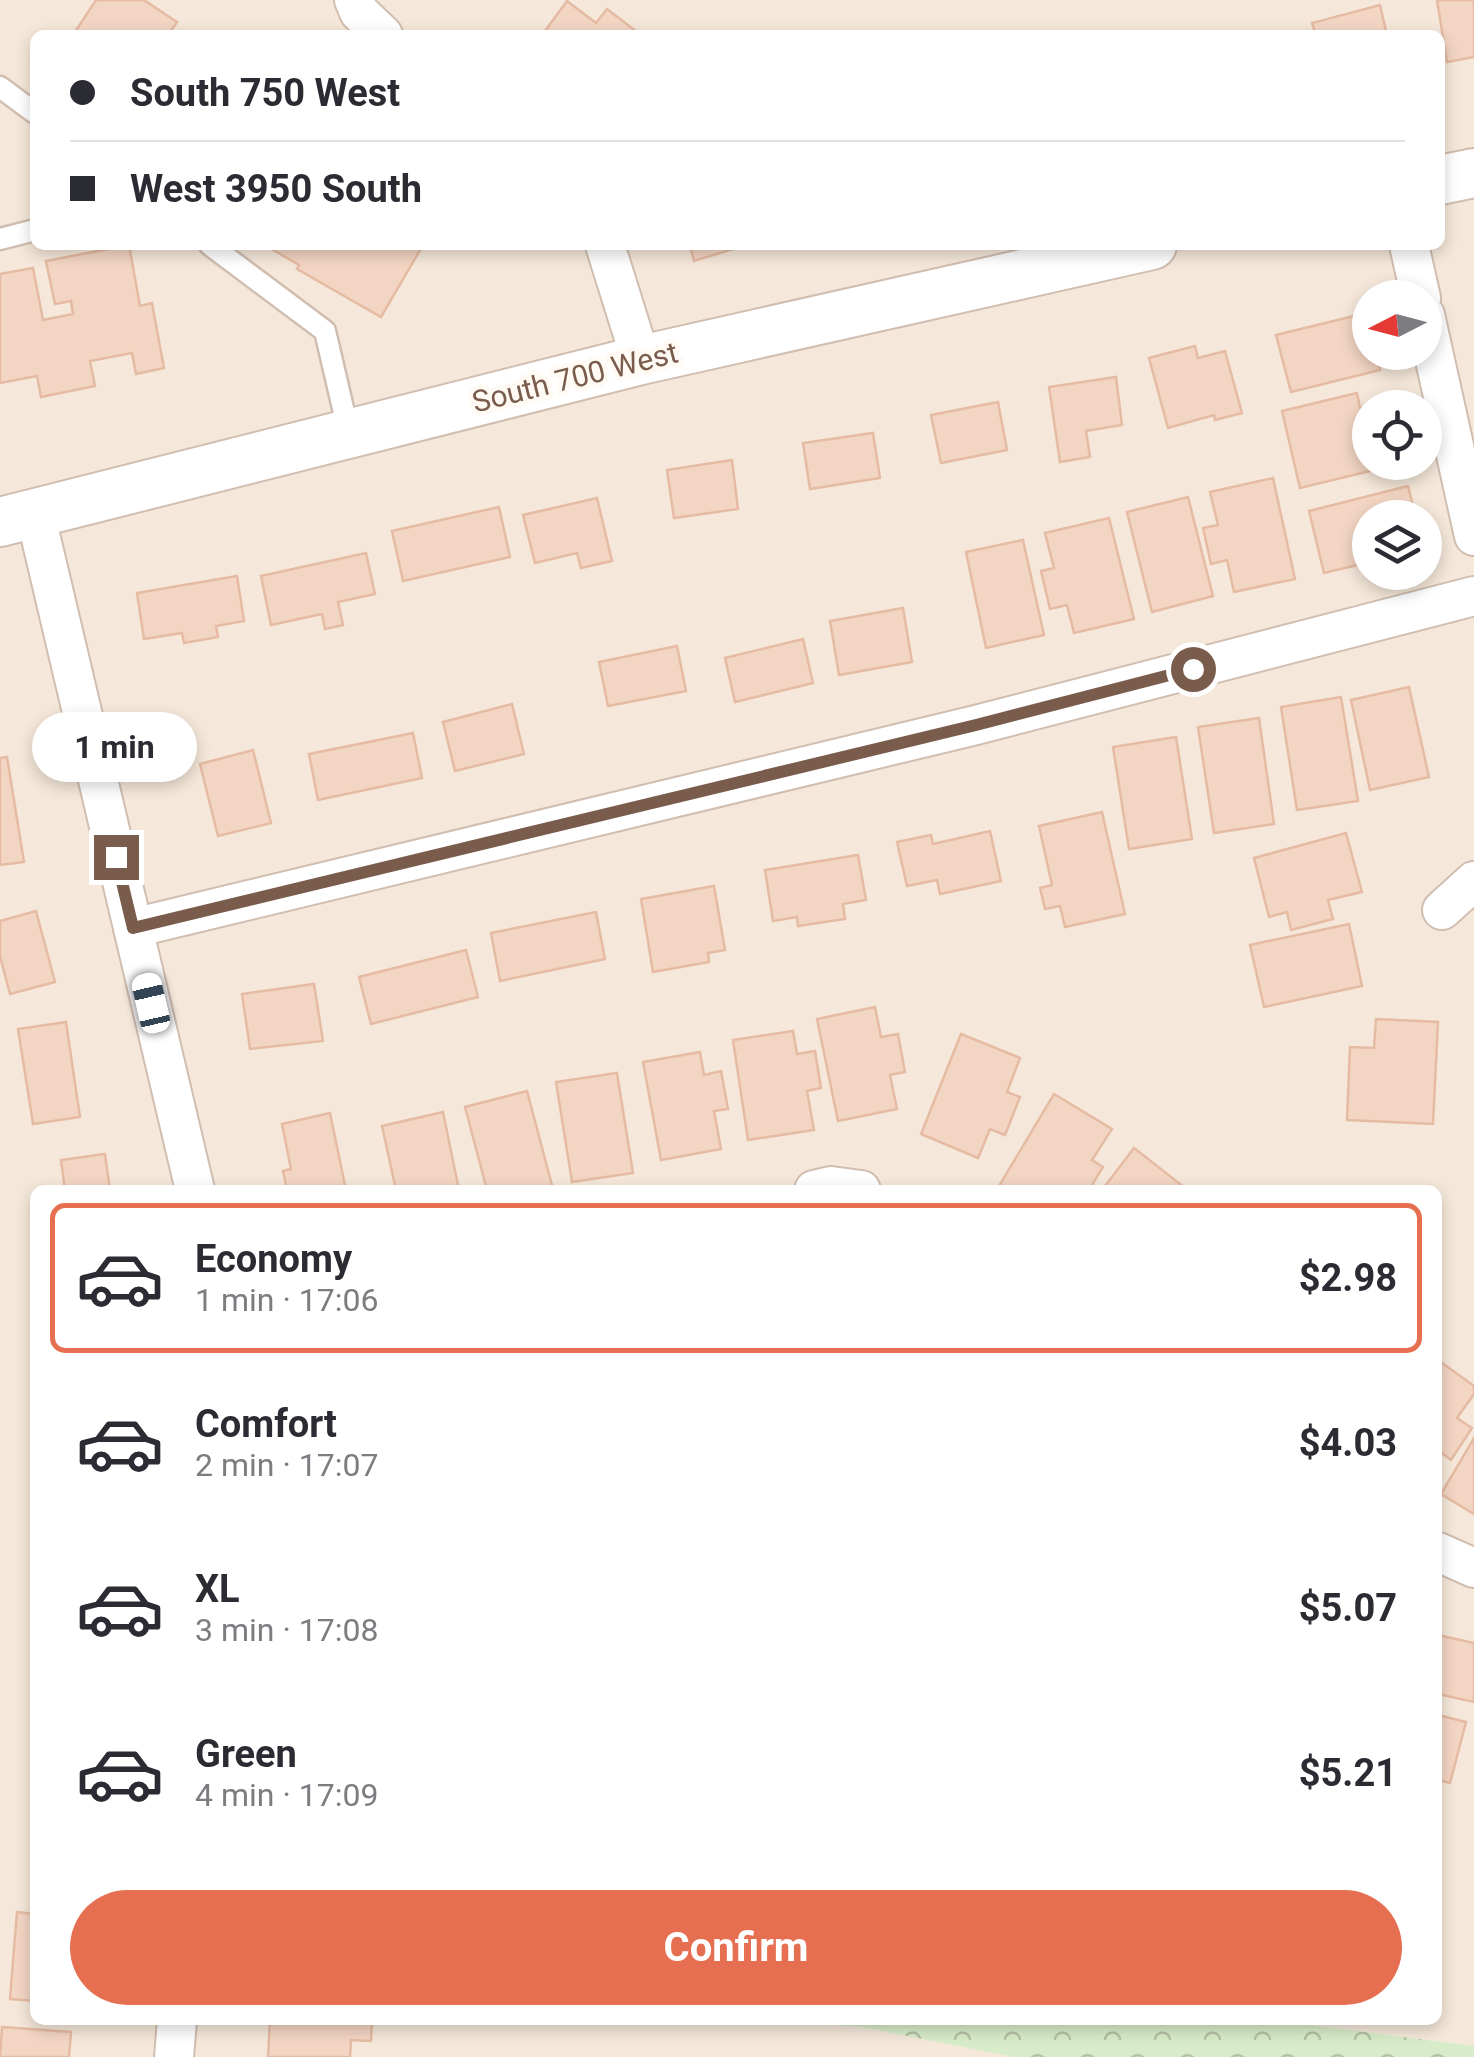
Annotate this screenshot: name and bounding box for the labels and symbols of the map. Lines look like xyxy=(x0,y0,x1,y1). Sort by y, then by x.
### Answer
north arrow xyxy=(1352,280,1442,370)
street label: South 700 West xyxy=(469,335,681,419)
route start xyxy=(1171,647,1216,692)
callout: 1 min xyxy=(34,712,198,782)
route end xyxy=(94,835,139,880)
car xyxy=(130,970,172,1036)

